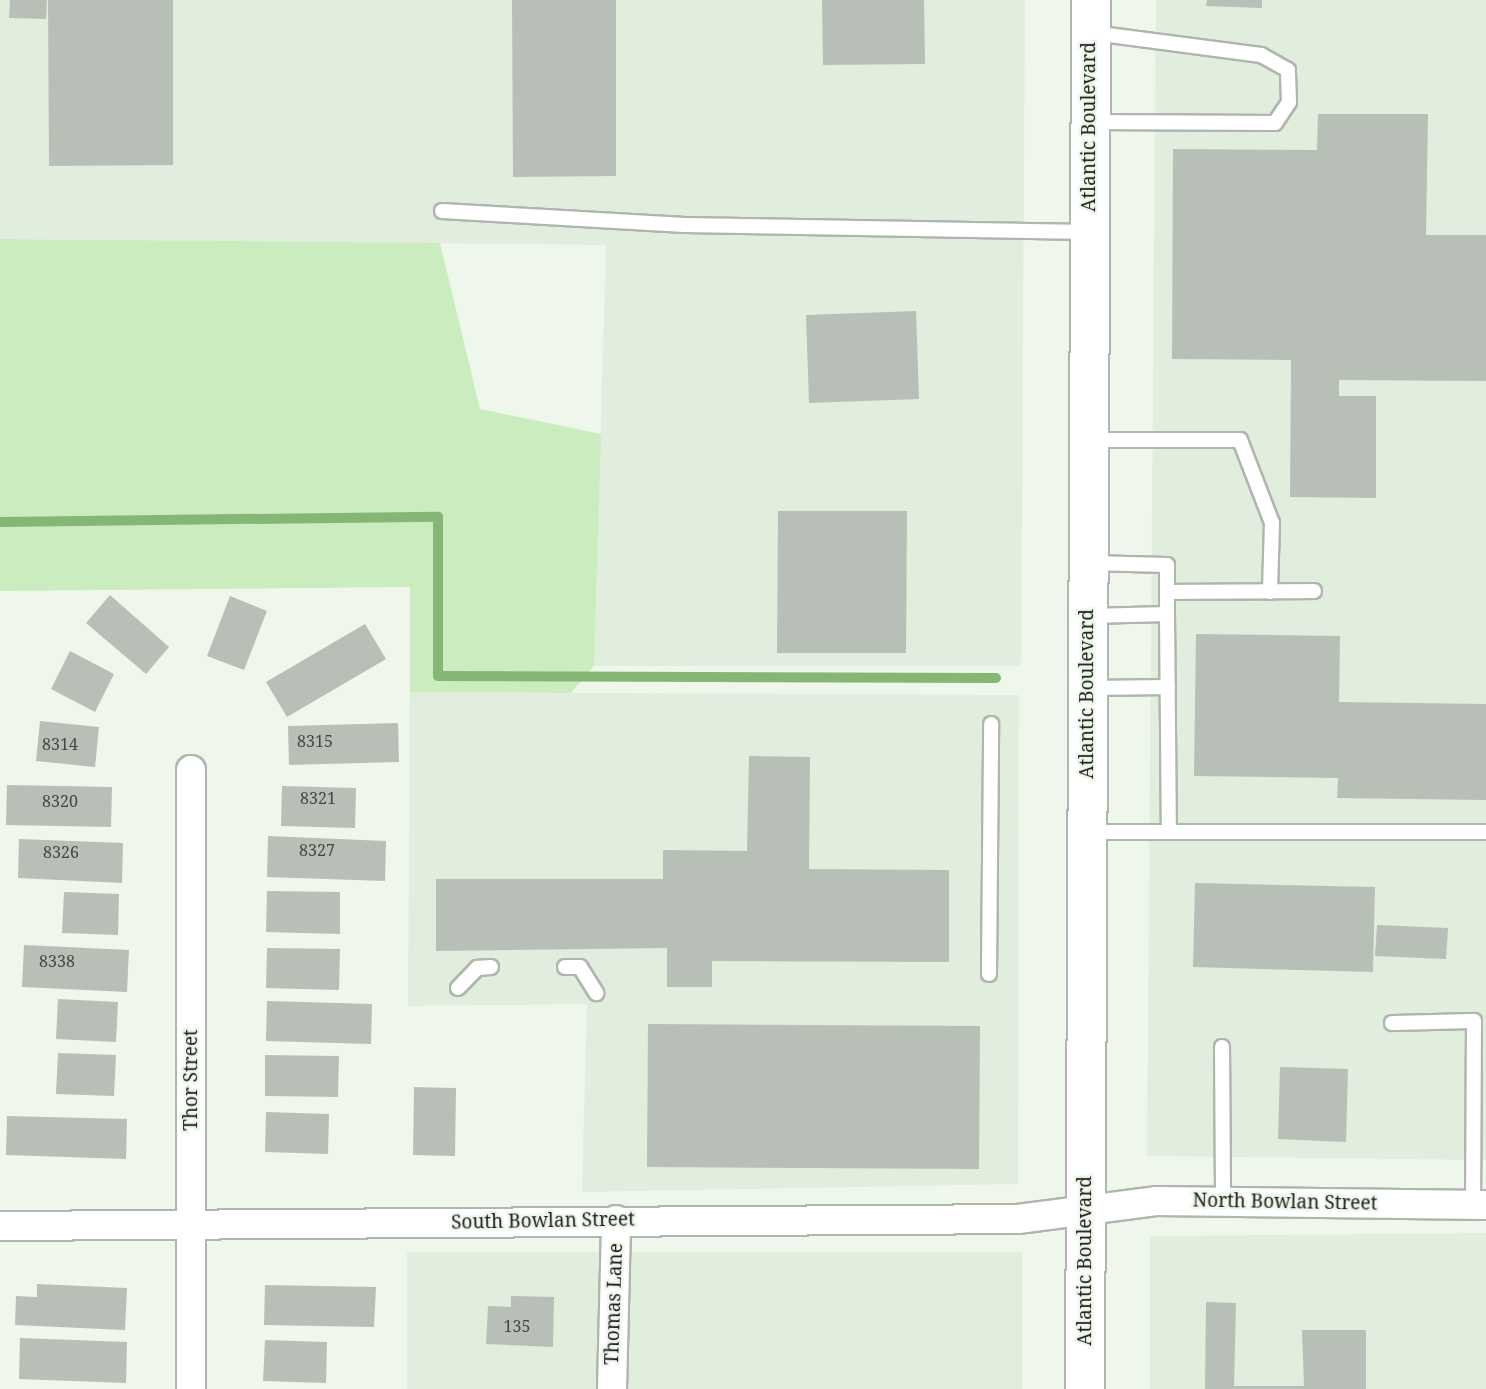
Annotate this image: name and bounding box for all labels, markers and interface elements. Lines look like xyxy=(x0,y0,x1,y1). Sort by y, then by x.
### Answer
street label: Atlantic Boulevard xyxy=(1078,42,1100,212)
street label: Atlantic Boulevard xyxy=(1076,609,1098,779)
house number: 8315 xyxy=(297,731,333,751)
house number: 8314 xyxy=(42,734,78,754)
house number: 8321 xyxy=(300,788,336,808)
house number: 8320 xyxy=(42,791,78,811)
house number: 8327 xyxy=(299,840,335,860)
house number: 8326 xyxy=(43,842,79,862)
house number: 8338 xyxy=(39,951,75,971)
street label: Thor Street xyxy=(180,1029,202,1131)
street label: Atlantic Boulevard xyxy=(1074,1176,1096,1346)
street label: North Bowlan Street xyxy=(1192,1189,1378,1215)
street label: South Bowlan Street xyxy=(451,1208,635,1234)
street label: Thomas Lane xyxy=(600,1243,628,1365)
house number: 135 xyxy=(504,1316,530,1336)

